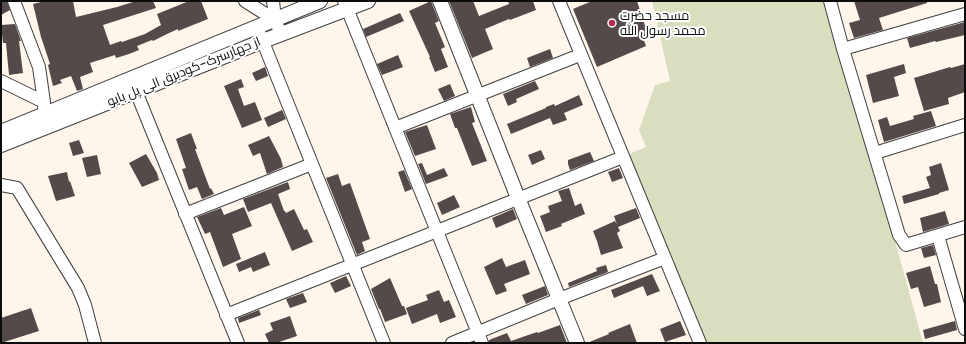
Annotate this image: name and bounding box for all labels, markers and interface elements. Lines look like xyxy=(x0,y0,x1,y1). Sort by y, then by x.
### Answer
place label: مسجد حضرت محمد رسول الله xyxy=(620,8,706,39)
marker: مسجد حضرت محمد رسول الله xyxy=(607,18,617,28)
street label: از جهارسرک-کودبرق الی پل بایو xyxy=(105,34,263,110)

